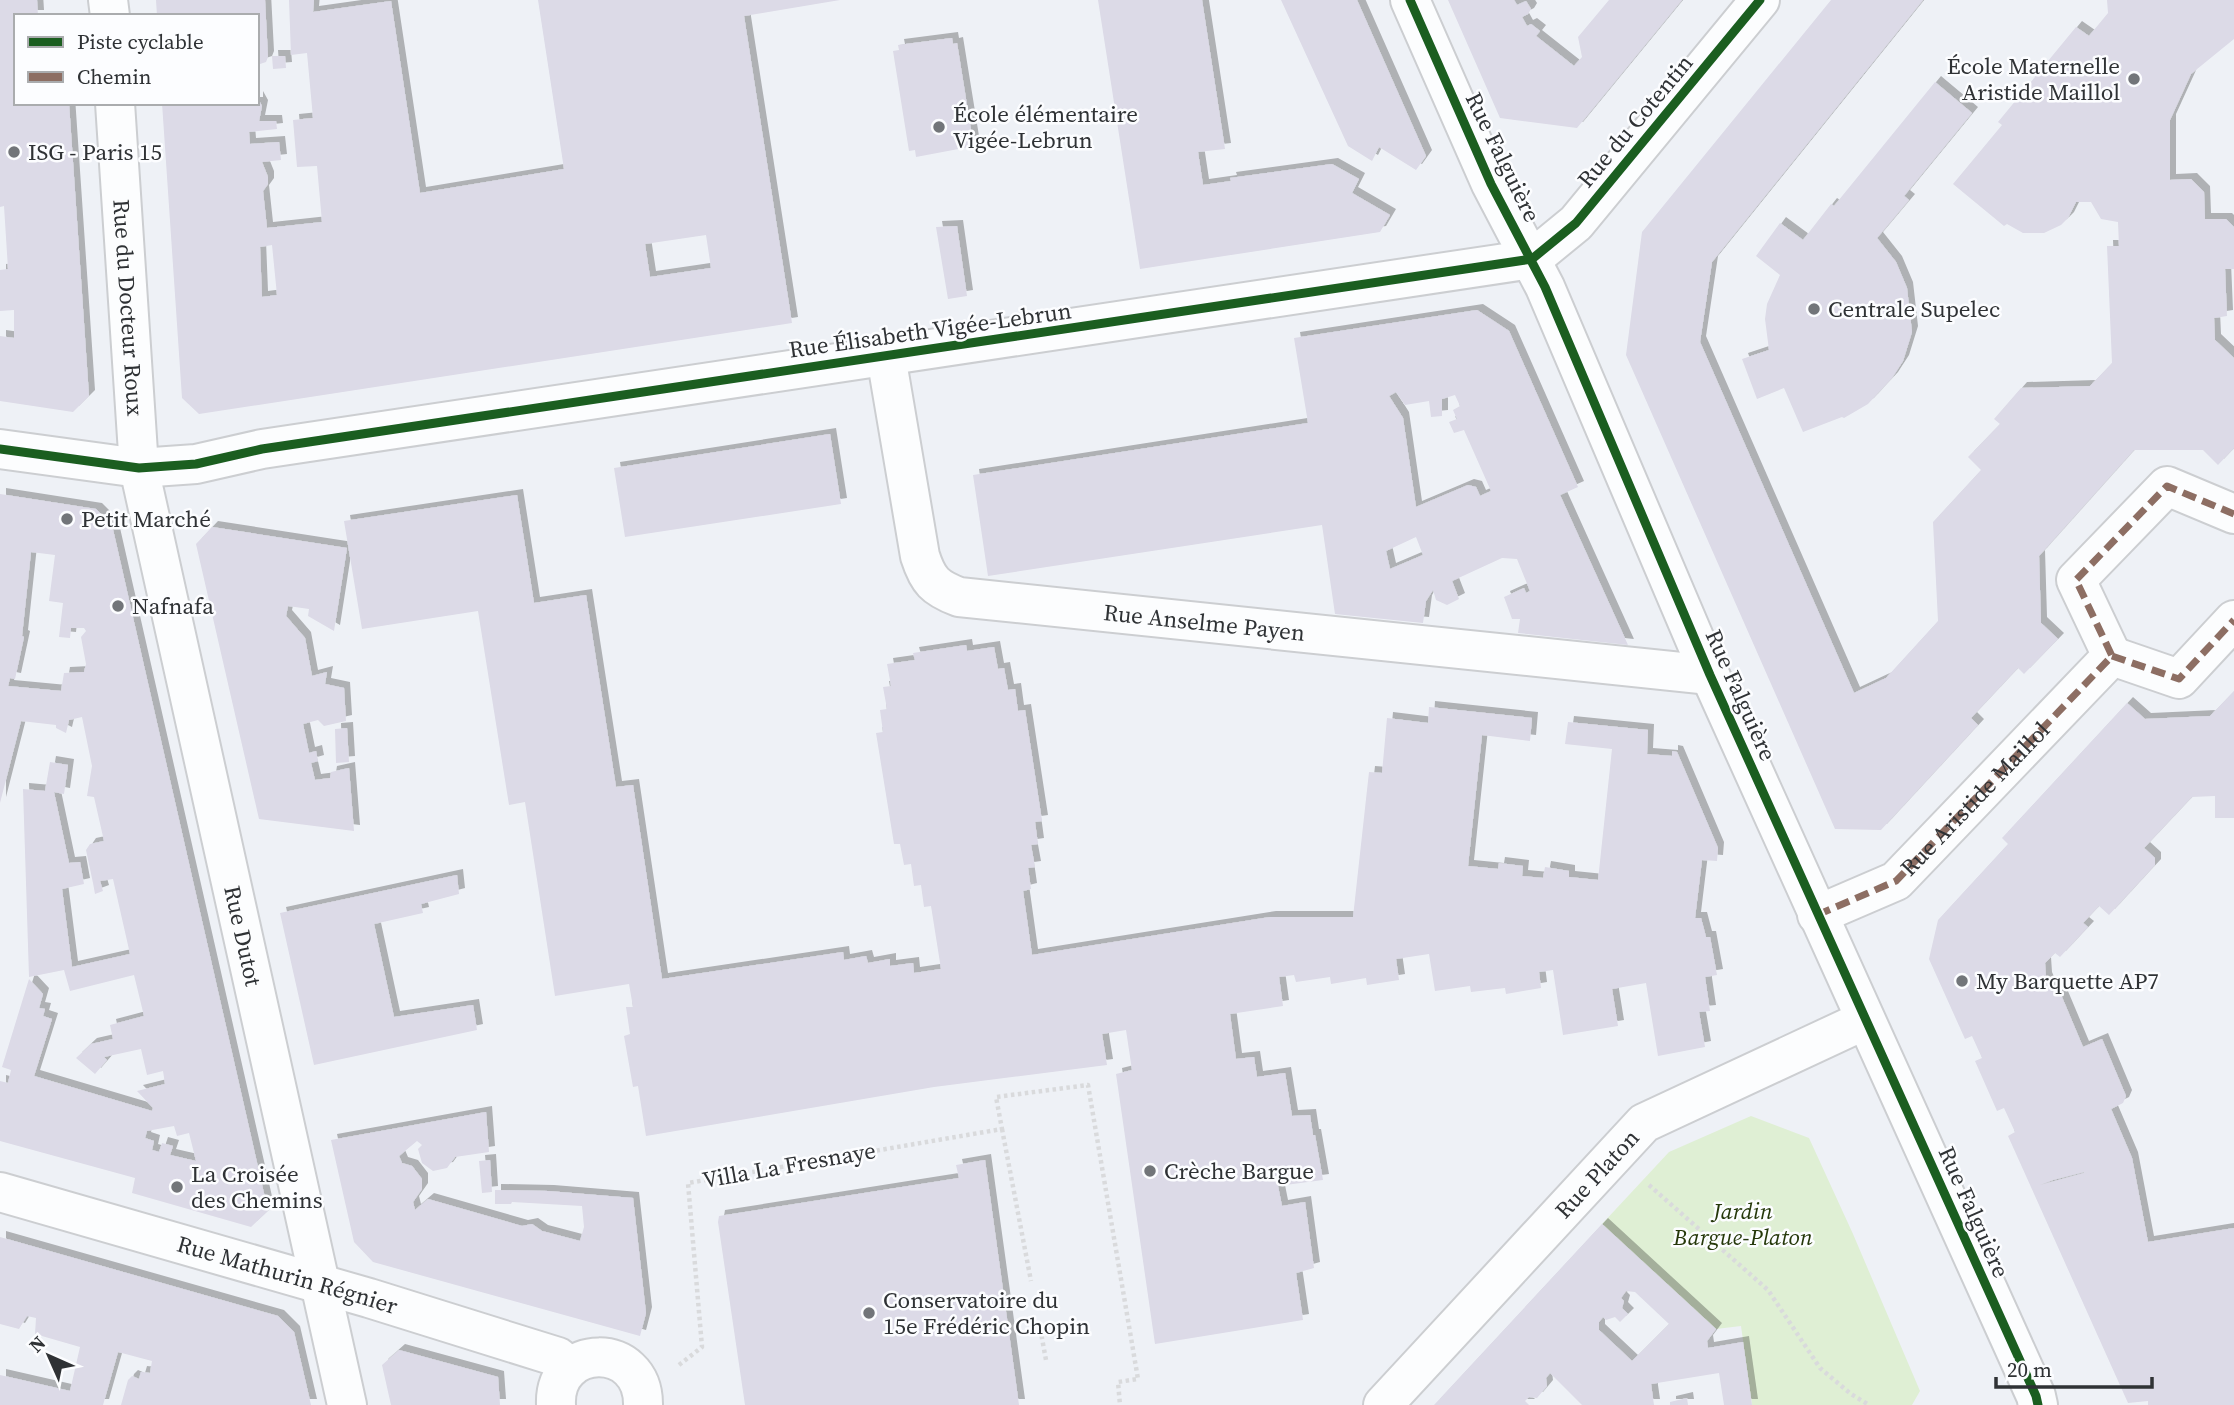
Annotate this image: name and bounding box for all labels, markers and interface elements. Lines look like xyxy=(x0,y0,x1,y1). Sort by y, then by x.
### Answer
legend xyxy=(14,14,259,105)
text: Piste cyclable xyxy=(77,27,204,56)
street label: Rue du Cotentin xyxy=(1570,48,1700,194)
place label: École Maternelle Aristide Maillol xyxy=(1947,50,2120,108)
text: Chemin xyxy=(77,62,152,91)
marker: École Maternelle Aristide Maillol xyxy=(2126,71,2142,87)
street label: Rue Falguière xyxy=(1458,87,1548,227)
place label: École élémentaire Vigée-Lebrun xyxy=(953,98,1138,156)
marker: École élémentaire Vigée-Lebrun xyxy=(931,119,947,135)
place label: ISG - Paris 15 xyxy=(28,136,162,168)
marker: ISG - Paris 15 xyxy=(6,144,22,160)
street label: Rue du Docteur Roux xyxy=(105,198,152,417)
place label: Centrale Supelec xyxy=(1828,293,2000,325)
street label: Rue Élisabeth Vigée-Lebrun xyxy=(787,294,1073,366)
marker: Centrale Supelec xyxy=(1806,301,1822,317)
place label: Petit Marché xyxy=(81,503,211,535)
marker: Petit Marché xyxy=(59,511,75,527)
place label: Nafnafa xyxy=(132,590,214,622)
street label: Rue Anselme Payen xyxy=(1102,596,1307,649)
marker: Nafnafa xyxy=(110,598,126,614)
street label: Rue Falguière xyxy=(1698,624,1784,766)
street label: Rue Aristide Maillol xyxy=(1893,714,2057,883)
street label: Rue Dutot xyxy=(216,882,270,990)
place label: My Barquette AP7 xyxy=(1976,965,2159,997)
marker: My Barquette AP7 xyxy=(1954,973,1970,989)
street label: Rue Platon xyxy=(1548,1122,1646,1225)
street label: Villa La Fresnaye xyxy=(700,1134,878,1196)
street label: Rue Falguière xyxy=(1931,1141,2017,1283)
place label: Crèche Bargue xyxy=(1164,1155,1314,1187)
place label: La Croisée des Chemins xyxy=(191,1158,323,1216)
marker: Crèche Bargue xyxy=(1142,1163,1158,1179)
marker: La Croisée des Chemins xyxy=(169,1179,185,1195)
park label: Jardin Bargue-Platon xyxy=(1672,1195,1813,1253)
street label: Rue Mathurin Régnier xyxy=(173,1228,402,1322)
place label: Conservatoire du 15e Frédéric Chopin xyxy=(883,1284,1090,1342)
marker: Conservatoire du 15e Frédéric Chopin xyxy=(861,1305,877,1321)
north arrow xyxy=(14,1321,84,1391)
text: N xyxy=(23,1330,51,1358)
scale bar xyxy=(1996,1346,2152,1390)
text: 20 m xyxy=(2007,1355,2052,1384)

